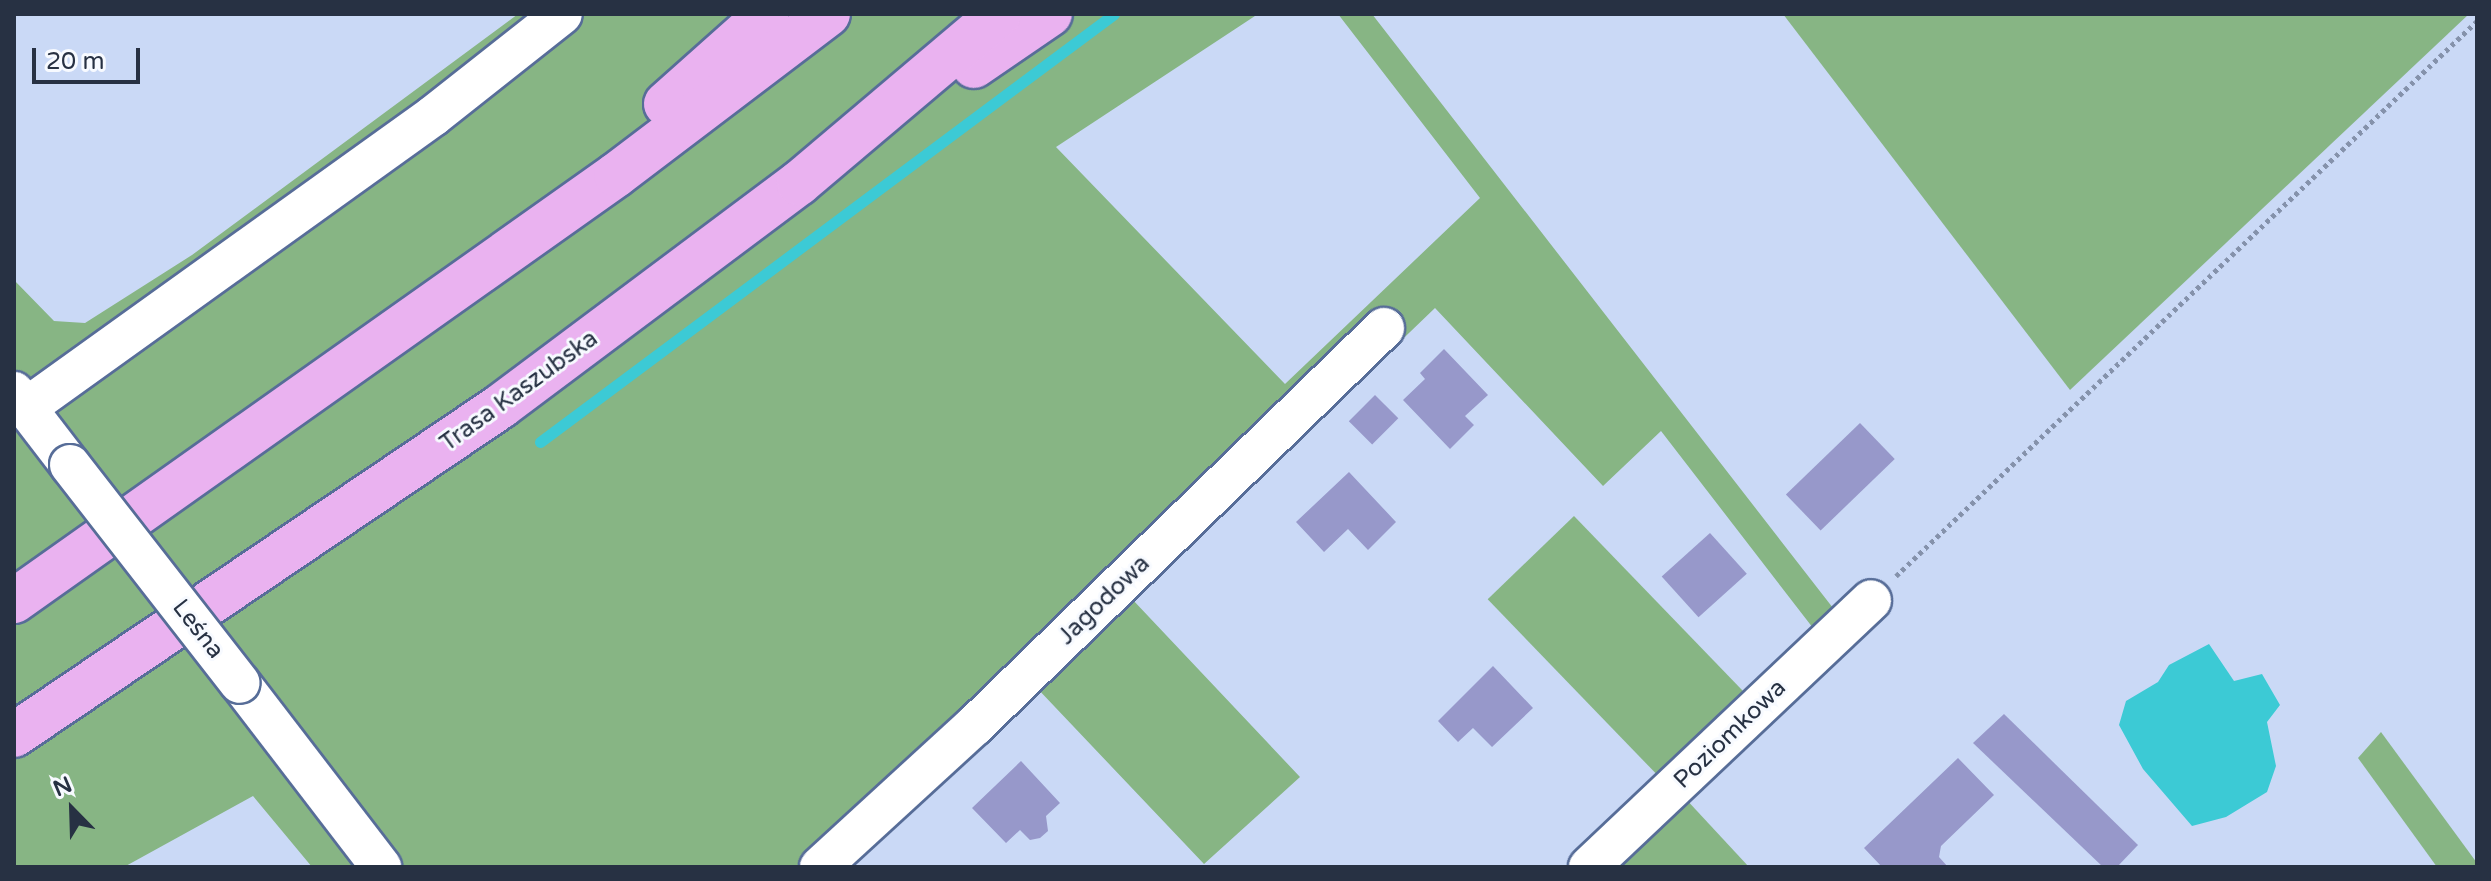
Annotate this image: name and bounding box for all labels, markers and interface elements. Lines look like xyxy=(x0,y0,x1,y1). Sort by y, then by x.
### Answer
scale bar xyxy=(36,32,144,82)
text: 20 m xyxy=(46,47,104,76)
street label: Trasa Kaszubska xyxy=(435,324,603,458)
street label: Jagodowa xyxy=(1052,549,1156,651)
street label: Leśna xyxy=(166,594,230,664)
street label: Poziomkowa xyxy=(1668,673,1792,795)
north arrow xyxy=(32,769,112,849)
text: N xyxy=(49,771,76,802)

